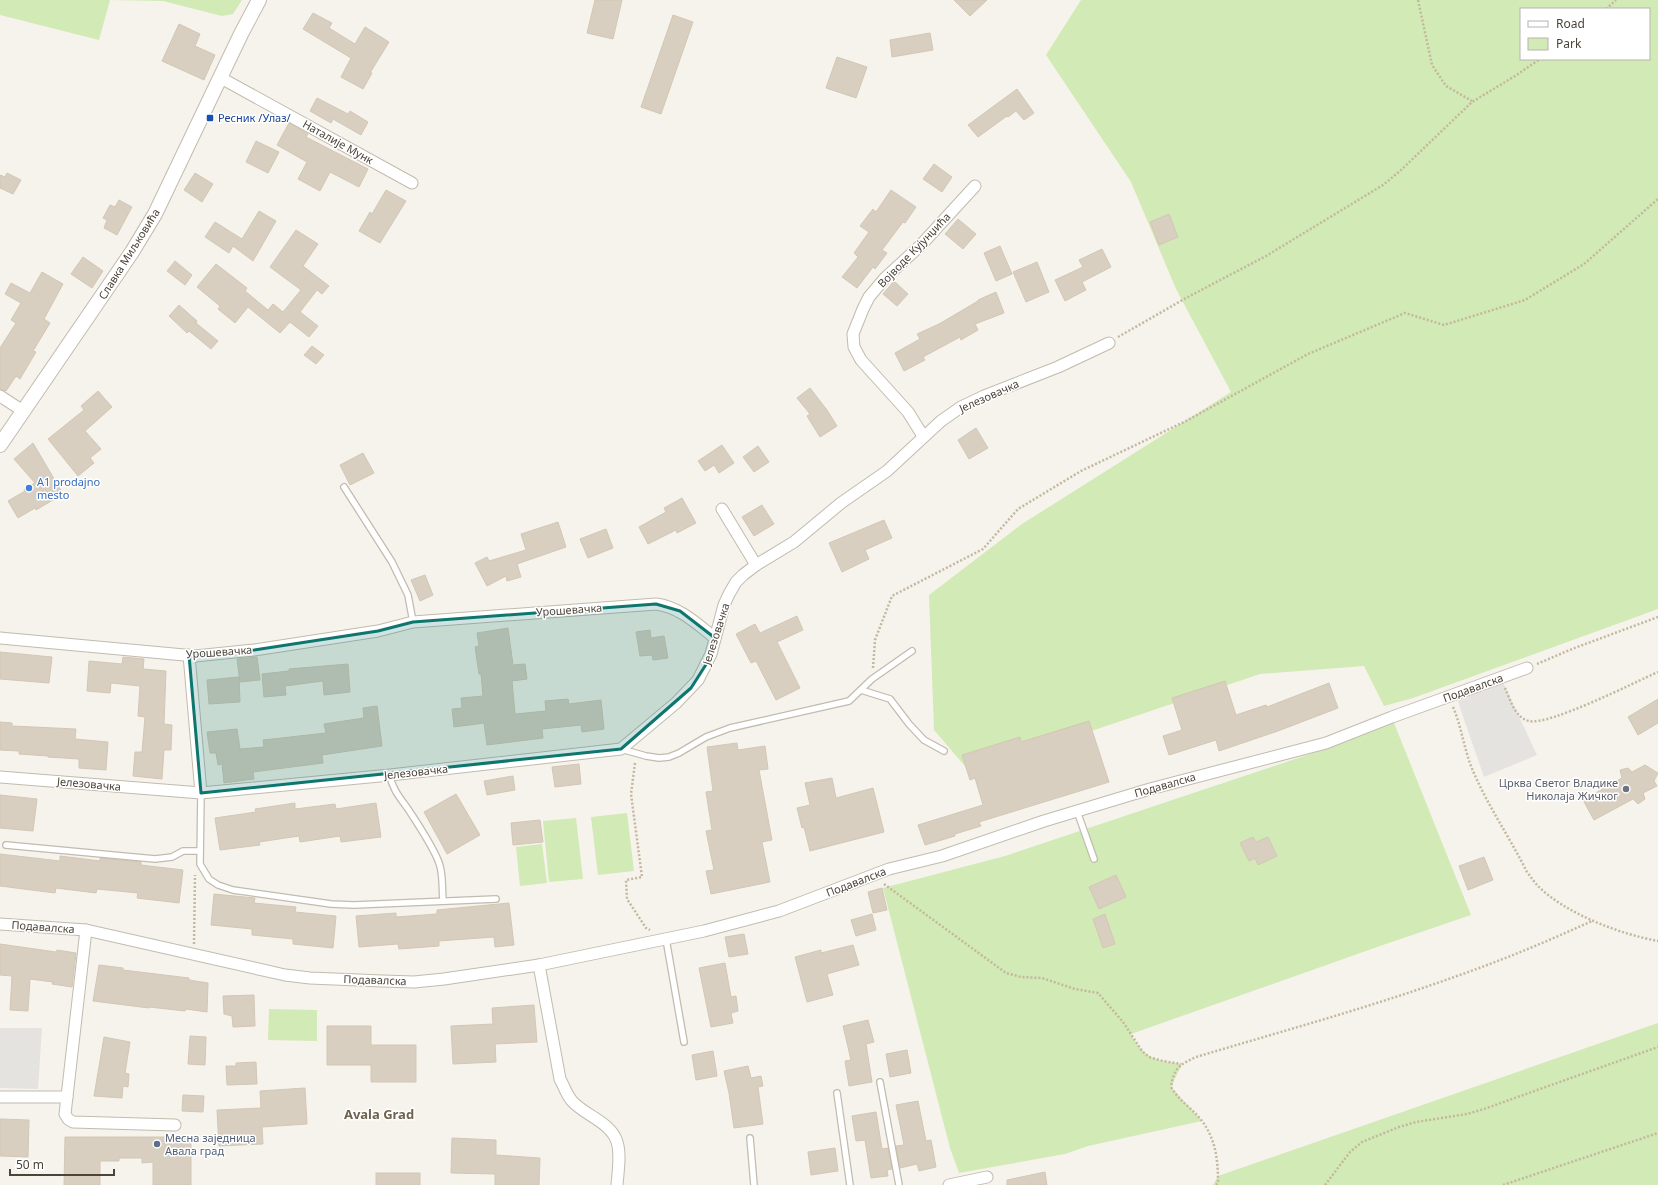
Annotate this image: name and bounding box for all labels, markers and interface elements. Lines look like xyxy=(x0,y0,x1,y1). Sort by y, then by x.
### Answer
legend xyxy=(1520,8,1650,60)
text: Road xyxy=(1556,15,1585,32)
text: Park xyxy=(1556,35,1582,52)
place label: Ресник /Улаз/ xyxy=(218,110,291,125)
marker: Ресник /Улаз/ xyxy=(205,113,215,123)
street label: Наталије Мунк xyxy=(300,116,376,167)
street label: Славка Миљковића xyxy=(94,205,163,302)
street label: Војводе Кујунџића xyxy=(874,209,953,290)
street label: Јелезовачка xyxy=(956,376,1021,416)
place label: A1 prodajno mesto xyxy=(37,474,100,502)
marker: A1 prodajno mesto xyxy=(24,483,34,493)
street label: Урошевачка xyxy=(535,600,603,619)
street label: Јелезовачка xyxy=(698,601,733,668)
street label: Урошевачка xyxy=(185,642,253,661)
street label: Подавалска xyxy=(1441,670,1505,705)
street label: Јелезовачка xyxy=(382,761,449,782)
street label: Подавалска xyxy=(1132,769,1197,800)
street label: Јелезовачка xyxy=(55,773,122,794)
place label: Црква Светог Владике Николаја Жичког xyxy=(1499,775,1618,803)
marker: Црква Светог Владике Николаја Жичког xyxy=(1621,784,1631,794)
street label: Подавалска xyxy=(824,863,888,900)
street label: Подавалска xyxy=(11,917,75,936)
street label: Подавалска xyxy=(343,971,407,988)
district label: Avala Grad xyxy=(344,1105,414,1123)
place label: Месна заједница Авала град xyxy=(165,1130,256,1158)
marker: Месна заједница Авала град xyxy=(152,1139,162,1149)
scale bar xyxy=(10,1151,114,1177)
text: 50 m xyxy=(16,1156,44,1173)

